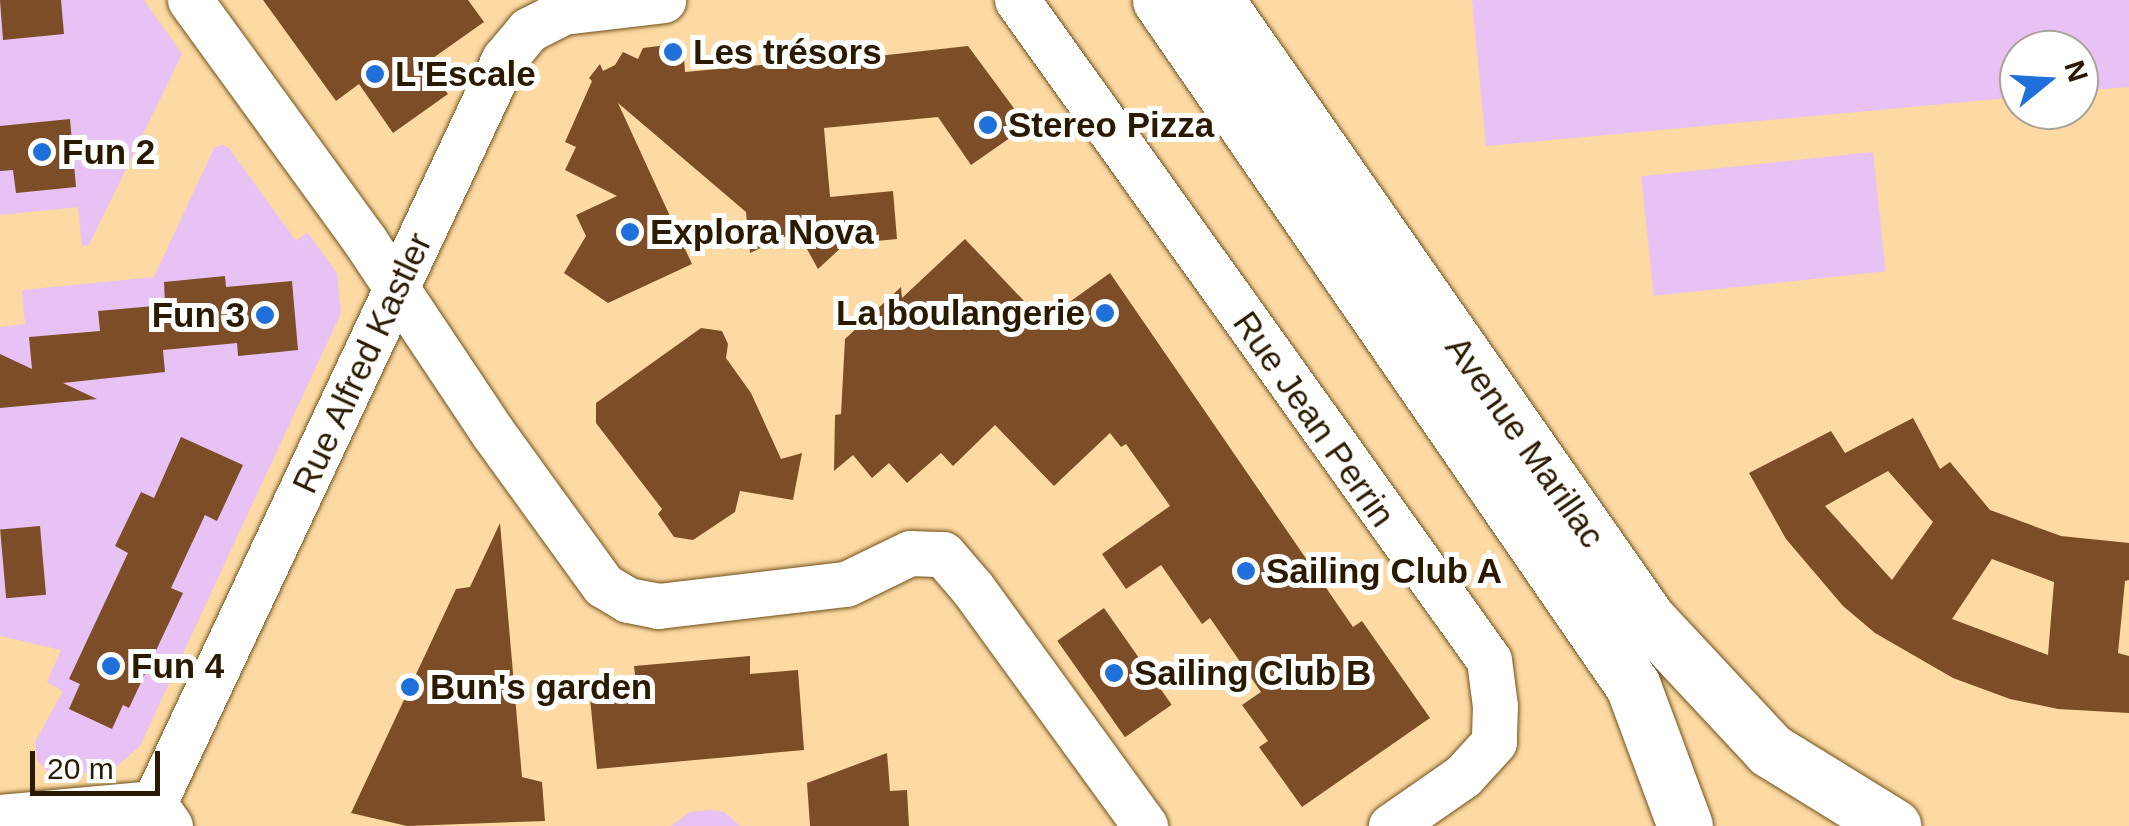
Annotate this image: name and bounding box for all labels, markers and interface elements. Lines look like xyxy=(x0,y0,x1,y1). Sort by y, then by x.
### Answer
north arrow xyxy=(1999,30,2099,130)
place label: Les trésors xyxy=(693,31,882,73)
marker: Les trésors xyxy=(662,41,684,63)
place label: L'Escale xyxy=(395,53,536,95)
text: N xyxy=(2058,57,2094,86)
marker: L'Escale xyxy=(364,63,386,85)
place label: Stereo Pizza xyxy=(1008,104,1214,146)
marker: Stereo Pizza xyxy=(977,114,999,136)
place label: Fun 2 xyxy=(62,131,155,173)
marker: Fun 2 xyxy=(31,141,53,163)
place label: Explora Nova xyxy=(650,211,874,253)
marker: Explora Nova xyxy=(619,221,641,243)
street label: Rue Alfred Kastler xyxy=(283,225,441,501)
place label: La boulangerie xyxy=(836,292,1085,334)
place label: Fun 3 xyxy=(152,294,245,336)
marker: La boulangerie xyxy=(1094,302,1116,324)
street label: Rue Jean Perrin xyxy=(1224,303,1404,535)
marker: Fun 3 xyxy=(254,304,276,326)
street label: Avenue Marillac xyxy=(1437,328,1613,556)
place label: Sailing Club A xyxy=(1266,550,1503,592)
marker: Sailing Club A xyxy=(1235,560,1257,582)
place label: Fun 4 xyxy=(131,645,224,687)
place label: Sailing Club B xyxy=(1134,652,1371,694)
marker: Fun 4 xyxy=(100,655,122,677)
marker: Sailing Club B xyxy=(1103,662,1125,684)
place label: Bun's garden xyxy=(430,666,652,708)
marker: Bun's garden xyxy=(399,676,421,698)
scale bar xyxy=(35,731,165,793)
text: 20 m xyxy=(47,752,114,785)

